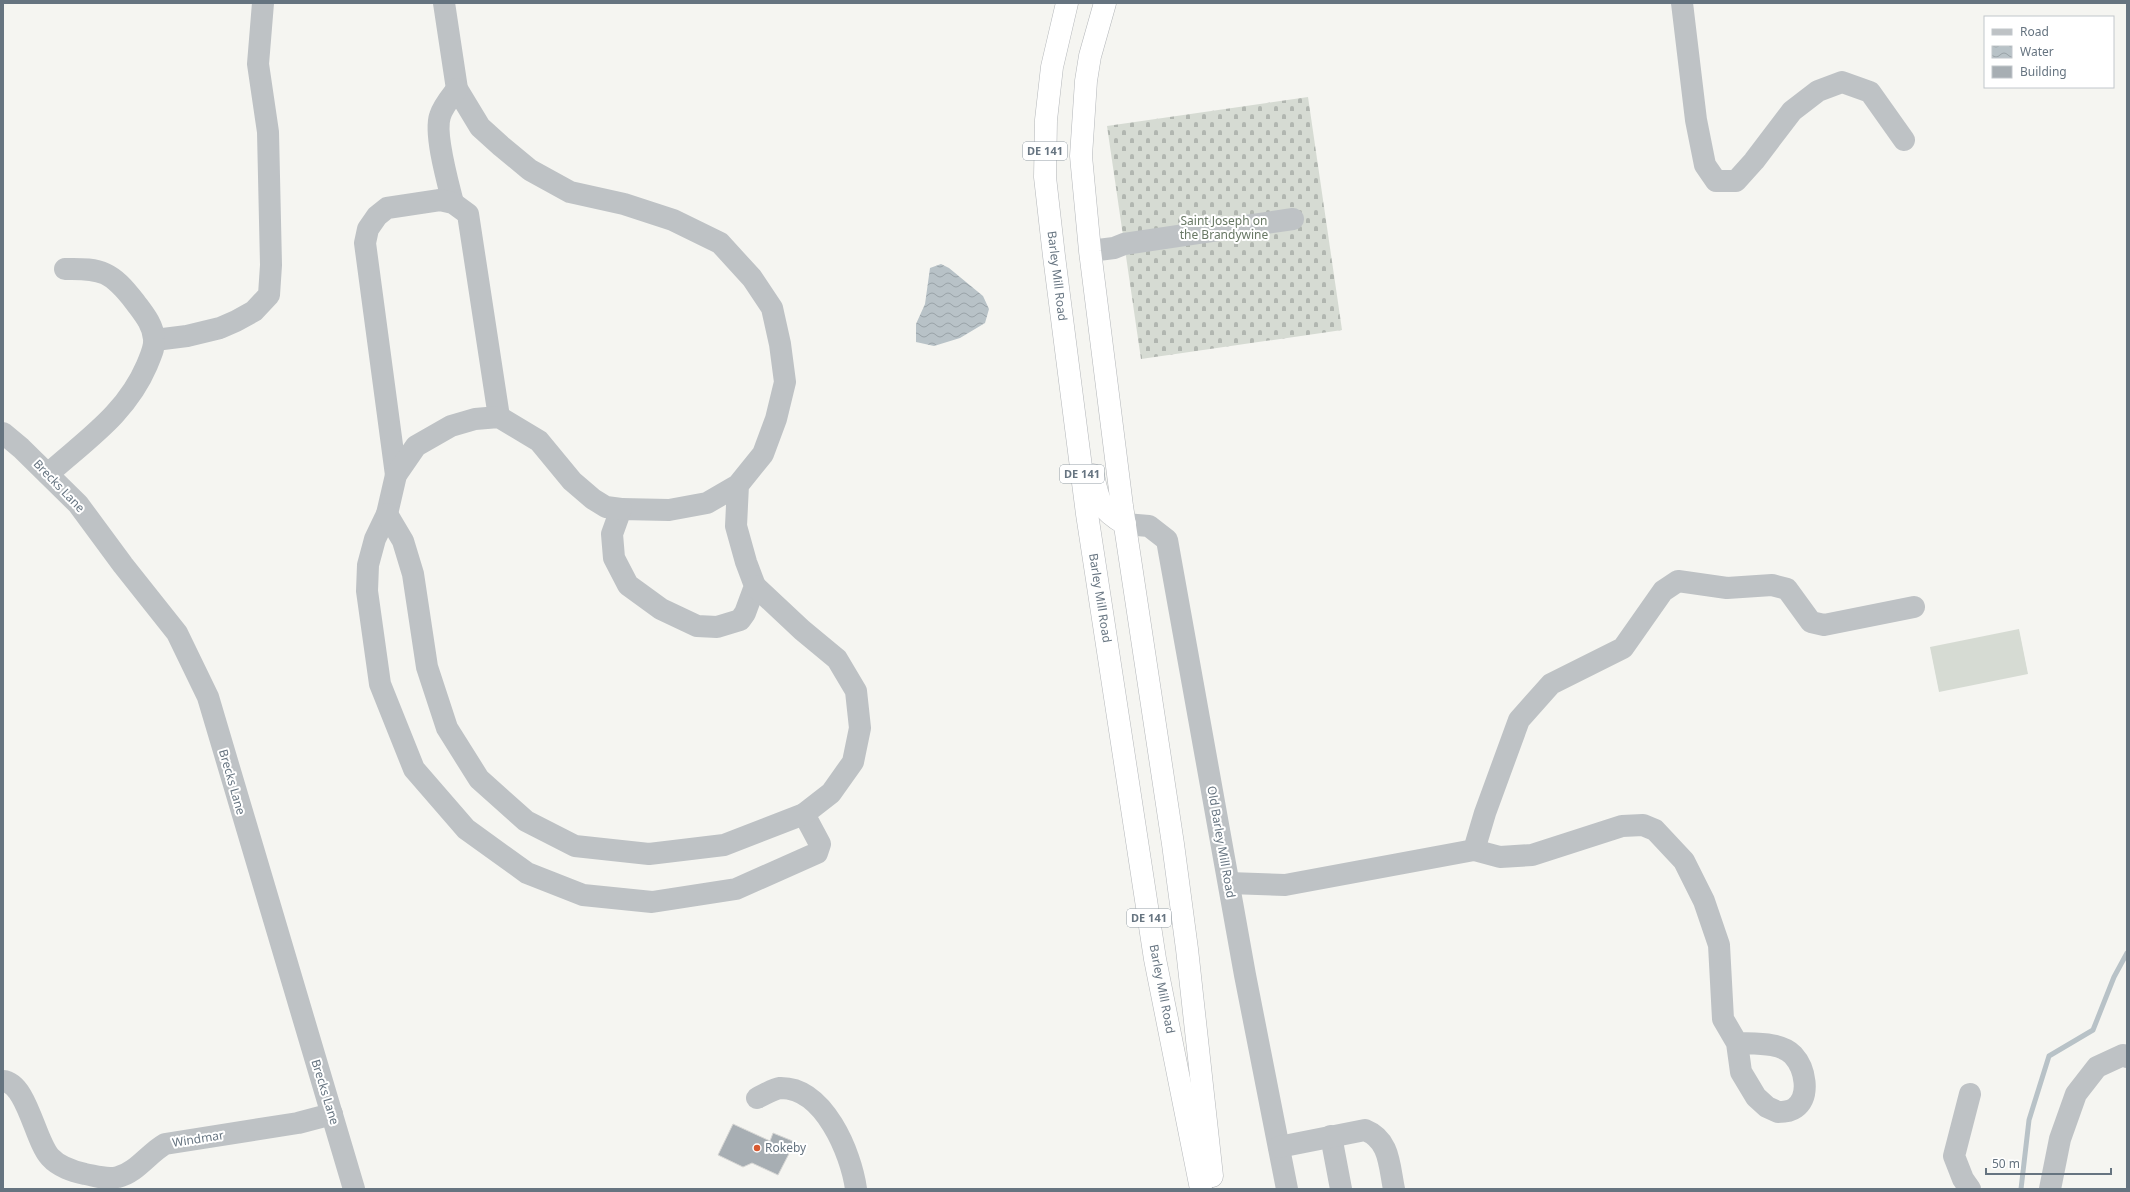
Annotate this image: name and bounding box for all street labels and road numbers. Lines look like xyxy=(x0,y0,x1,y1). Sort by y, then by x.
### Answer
road number: DE 141 xyxy=(1023,142,1067,160)
street label: Barley Mill Road xyxy=(1044,230,1071,322)
street label: Brecks Lane xyxy=(30,455,89,516)
road number: DE 141 xyxy=(1060,465,1104,483)
street label: Barley Mill Road xyxy=(1085,552,1116,644)
street label: Brecks Lane xyxy=(215,747,250,817)
street label: Old Barley Mill Road xyxy=(1203,785,1240,899)
road number: DE 141 xyxy=(1127,909,1171,927)
street label: Barley Mill Road xyxy=(1146,943,1179,1035)
street label: Brecks Lane xyxy=(307,1057,344,1127)
street label: Windmar xyxy=(171,1126,225,1151)

